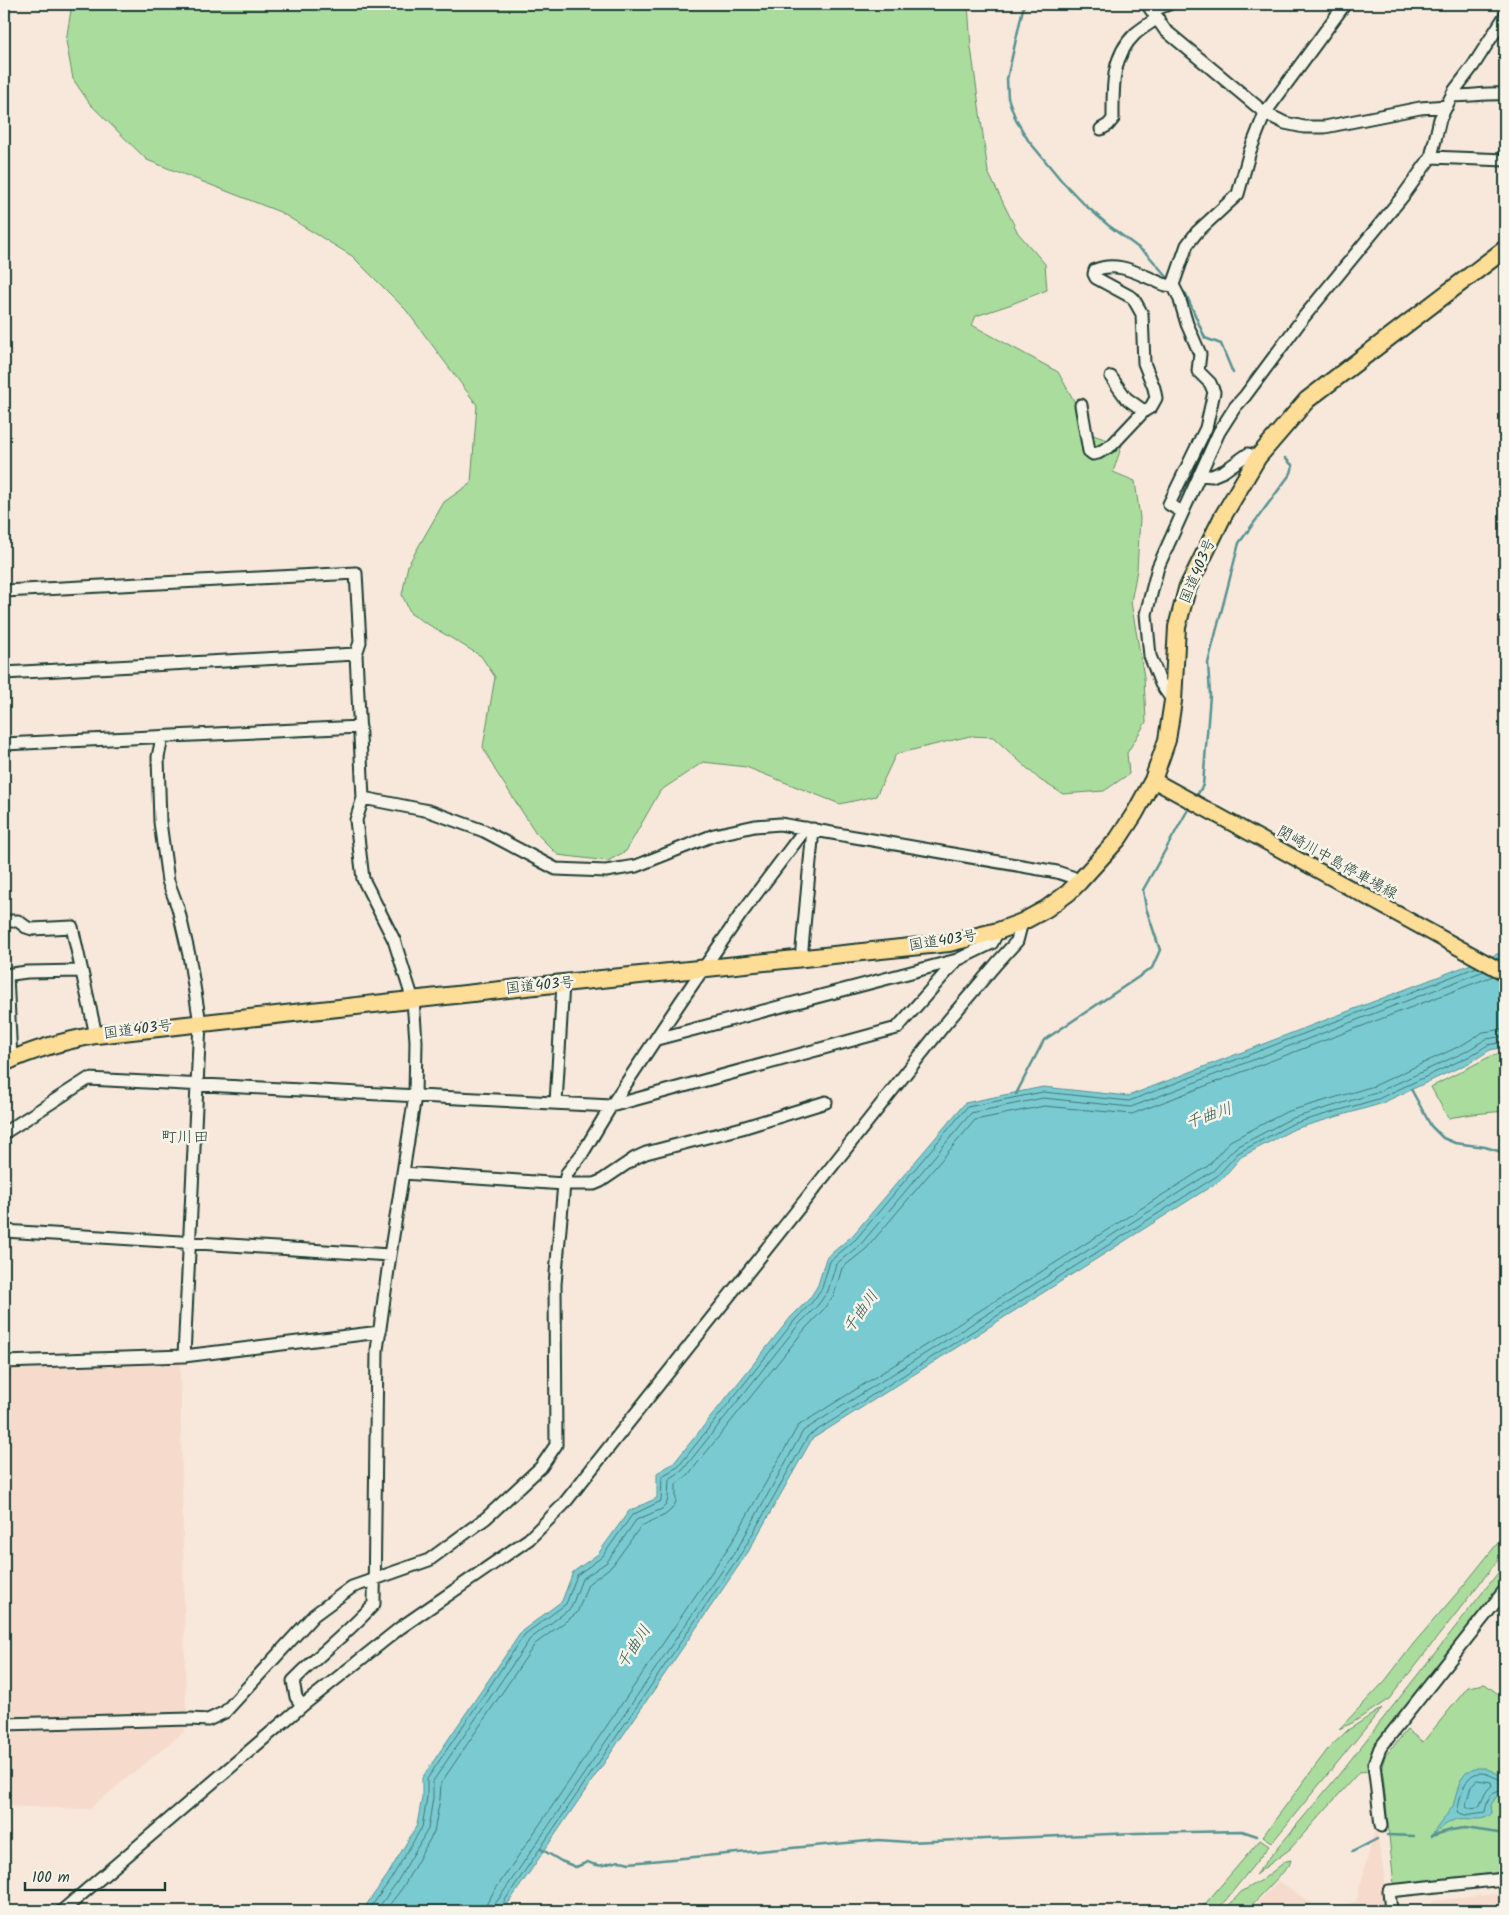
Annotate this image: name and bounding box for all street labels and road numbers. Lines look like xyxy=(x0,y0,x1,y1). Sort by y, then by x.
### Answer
street label: 国道403号 xyxy=(1173,534,1223,608)
street label: 関崎川中島停車場線 xyxy=(1272,820,1402,906)
street label: 国道403号 xyxy=(907,924,979,958)
street label: 国道403号 xyxy=(504,970,576,1002)
street label: 国道403号 xyxy=(102,1014,174,1046)

